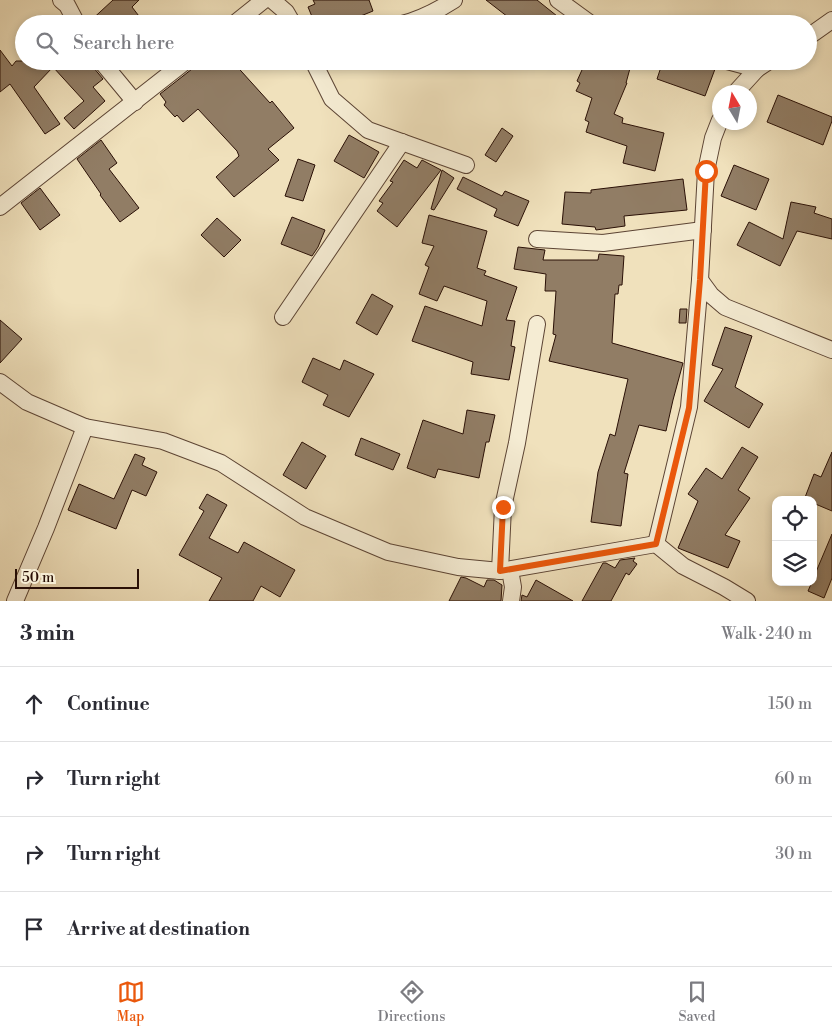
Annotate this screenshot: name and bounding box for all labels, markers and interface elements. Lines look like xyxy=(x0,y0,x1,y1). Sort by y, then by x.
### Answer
search box xyxy=(15,15,817,70)
icon: search xyxy=(33,29,61,57)
text: Search here xyxy=(73,31,174,55)
north arrow xyxy=(712,85,757,130)
route start xyxy=(695,160,718,183)
route end xyxy=(492,496,515,519)
map controls xyxy=(772,496,817,586)
button: locate xyxy=(772,496,817,541)
button: layers xyxy=(772,541,817,586)
scale bar xyxy=(15,566,139,589)
text: 50 m xyxy=(22,569,54,587)
text: 3 min xyxy=(20,621,75,647)
text: Walk · 240 m xyxy=(721,624,812,644)
icon: ahead xyxy=(20,690,48,718)
text: Continue xyxy=(67,692,150,716)
text: 150 m xyxy=(768,694,812,714)
icon: right xyxy=(20,765,48,793)
text: Turn right xyxy=(67,767,160,791)
text: 60 m xyxy=(774,769,812,789)
icon: right xyxy=(20,840,48,868)
text: Turn right xyxy=(67,842,160,866)
text: 30 m xyxy=(775,844,812,864)
icon: arrive xyxy=(20,915,48,943)
text: Arrive at destination xyxy=(67,917,250,941)
tab: Map xyxy=(117,978,145,1026)
tab: Directions xyxy=(378,978,445,1026)
tab: Saved xyxy=(679,978,715,1026)

